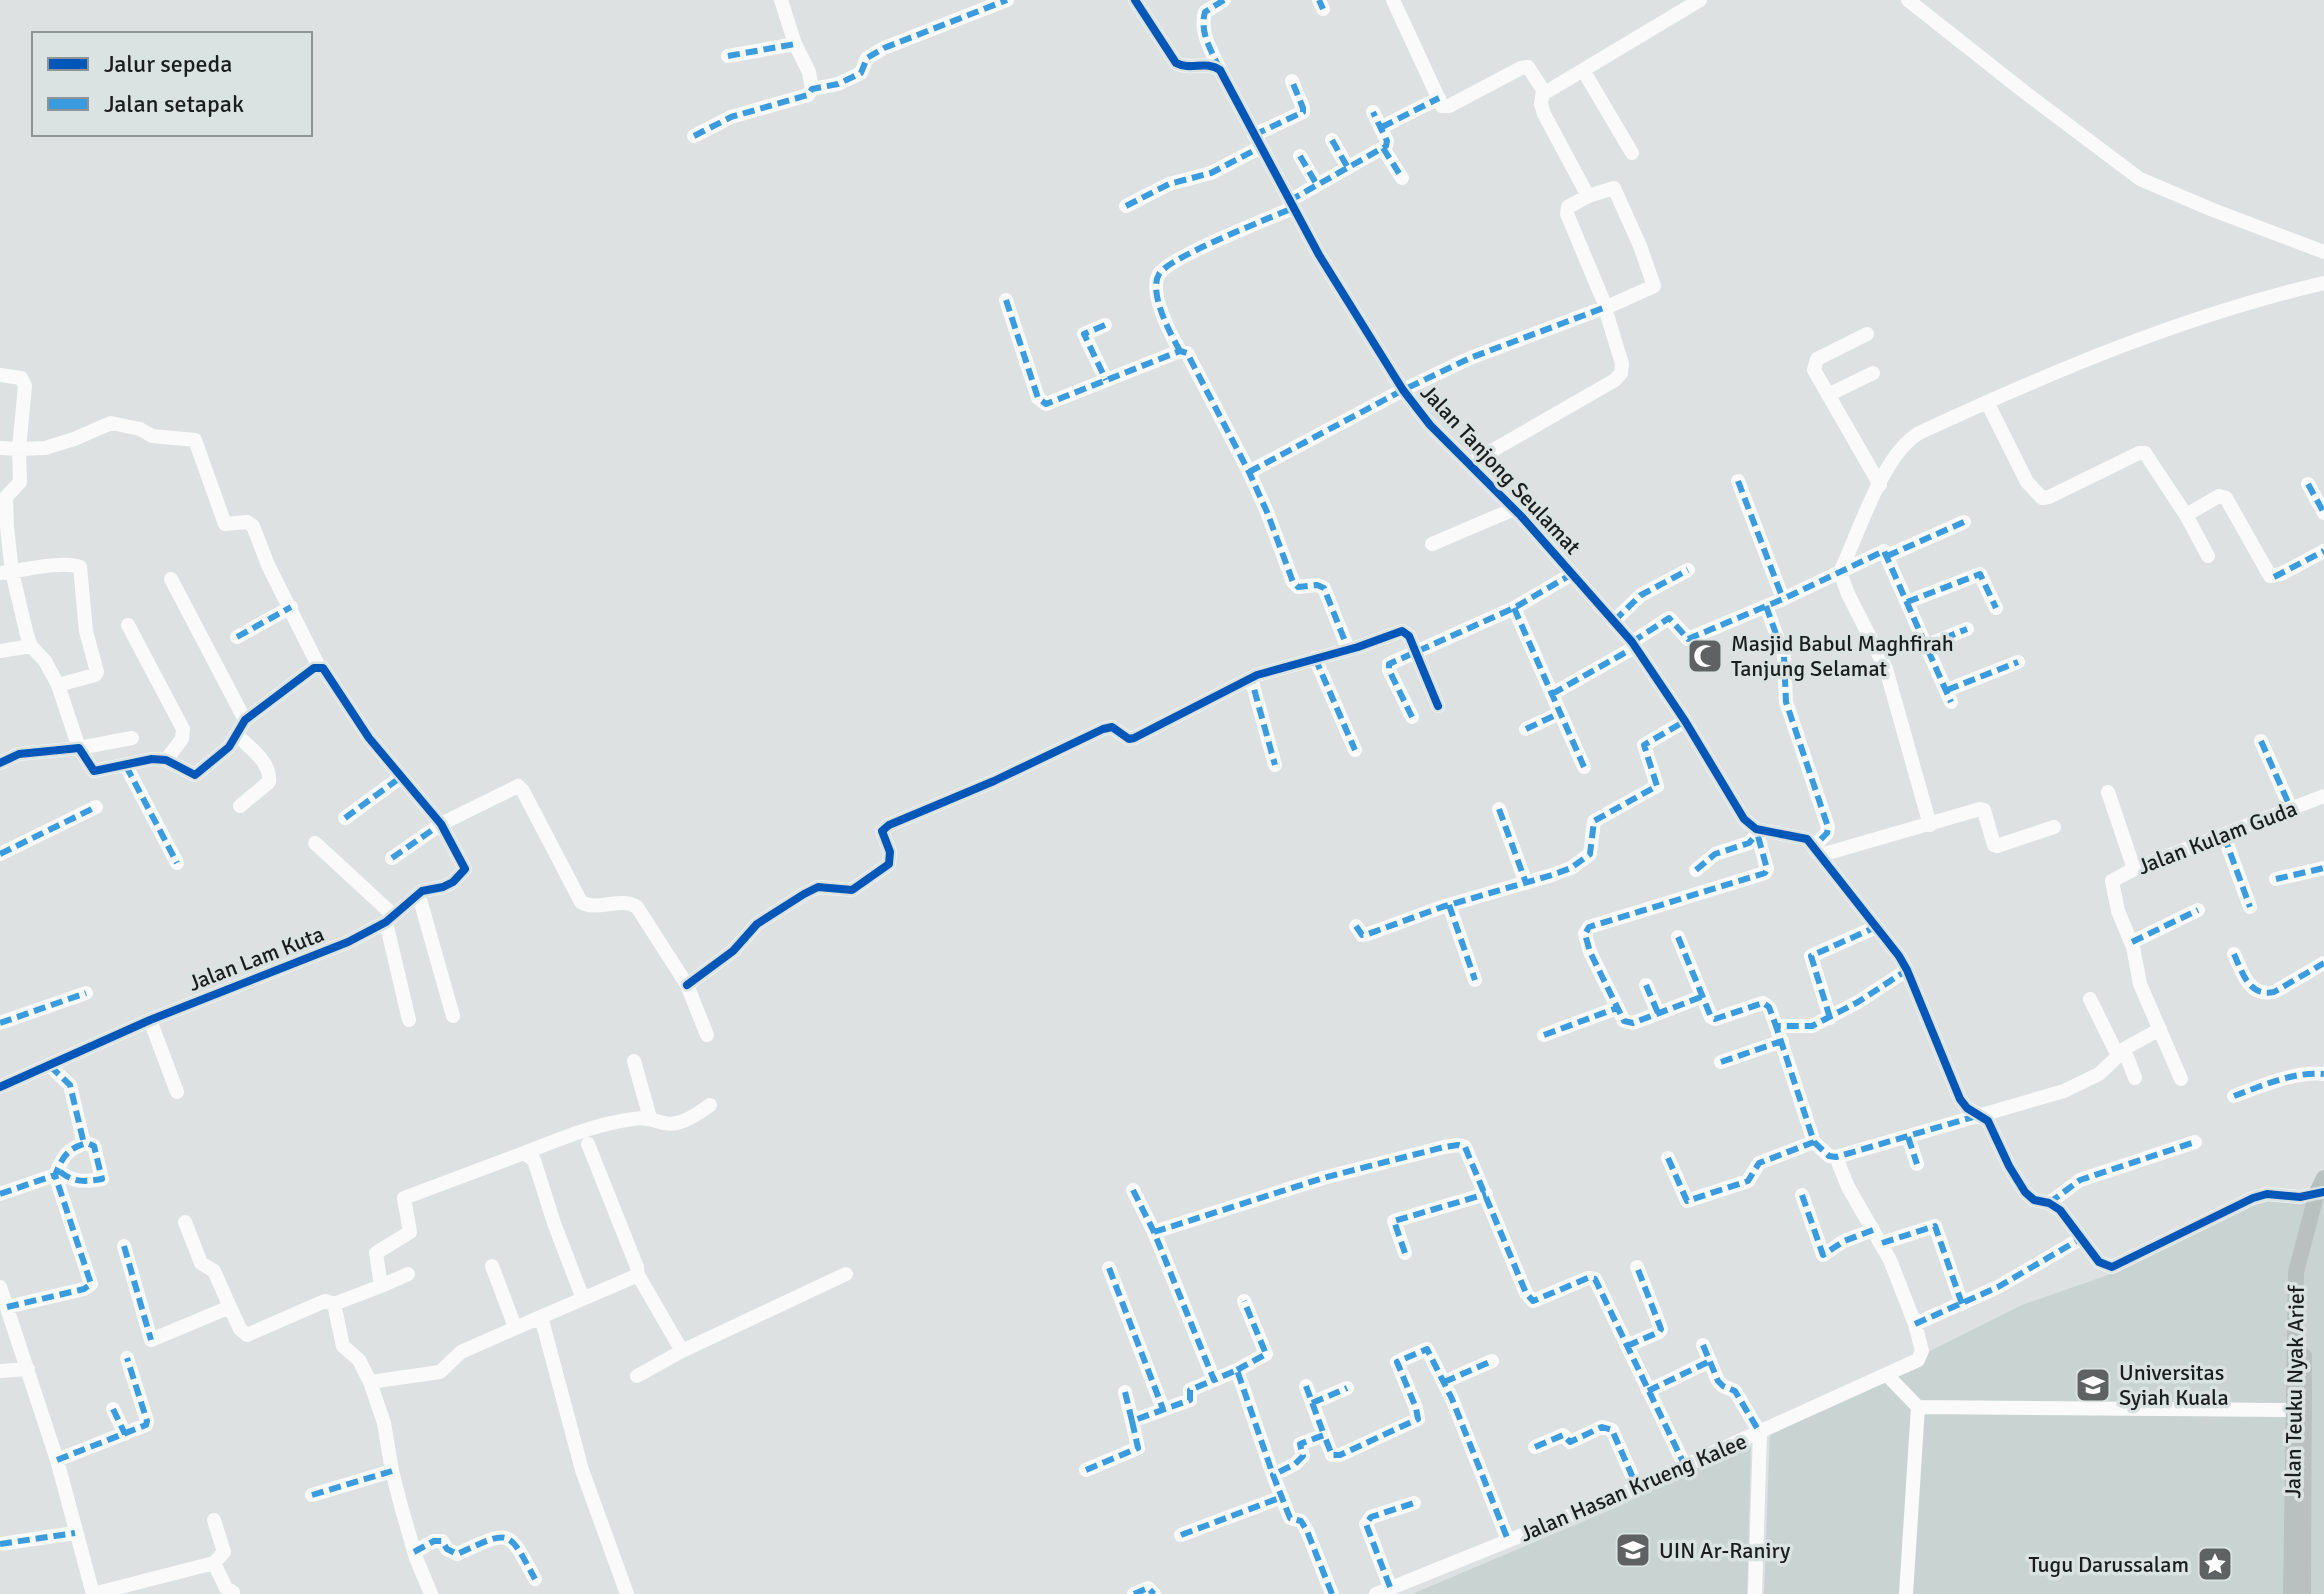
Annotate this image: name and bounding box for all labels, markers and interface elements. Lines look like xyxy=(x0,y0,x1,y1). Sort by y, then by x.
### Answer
legend xyxy=(32,32,312,136)
text: Jalur sepeda xyxy=(104,49,232,79)
text: Jalan setapak xyxy=(104,89,244,119)
street label: Jalan Tanjong Seulamat xyxy=(1415,379,1587,560)
place label: Masjid Babul Maghfirah Tanjung Selamat xyxy=(1731,630,1954,682)
mosque icon: Masjid Babul Maghfirah Tanjung Selamat xyxy=(1686,637,1724,675)
street label: Jalan Kulam Guda xyxy=(2134,795,2301,880)
street label: Jalan Lam Kuta xyxy=(184,920,328,997)
street label: Jalan Teuku Nyak Arief xyxy=(2279,1284,2310,1499)
place label: Universitas Syiah Kuala xyxy=(2119,1359,2229,1411)
school or university icon: Universitas Syiah Kuala xyxy=(2074,1366,2112,1404)
street label: Jalan Hasan Krueng Kalee xyxy=(1516,1427,1751,1548)
school or university icon: UIN Ar-Raniry xyxy=(1614,1531,1652,1569)
place label: UIN Ar-Raniry xyxy=(1659,1537,1791,1564)
place icon: Tugu Darussalam xyxy=(2196,1545,2234,1583)
place label: Tugu Darussalam xyxy=(2029,1551,2189,1578)

